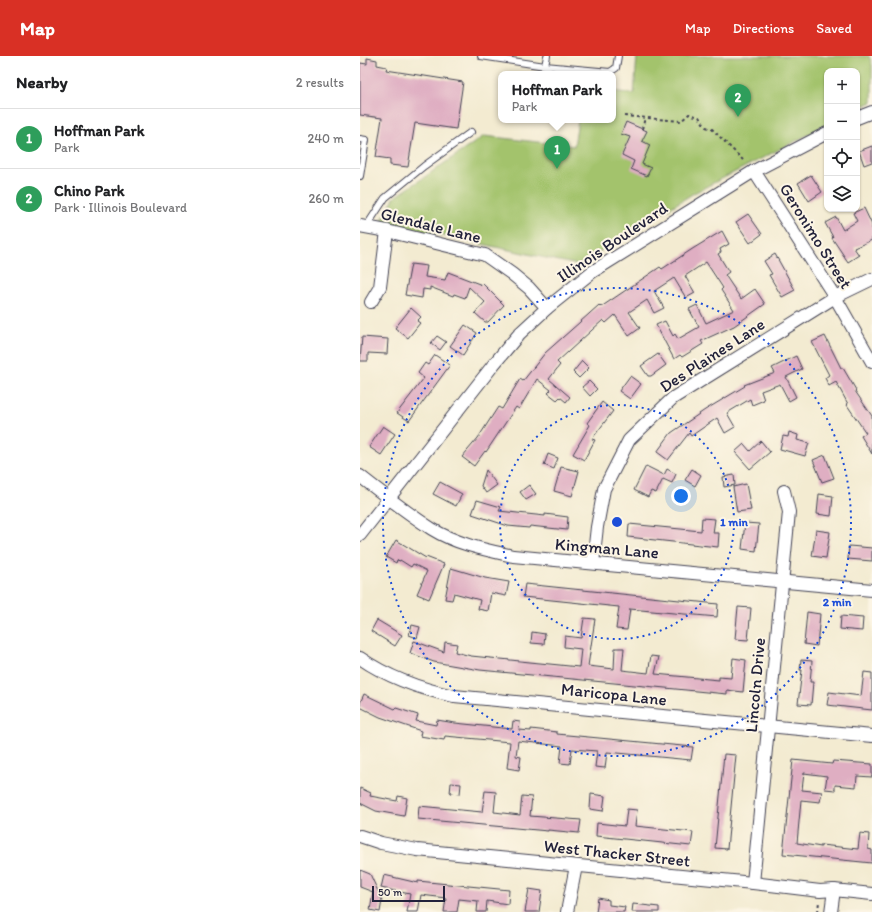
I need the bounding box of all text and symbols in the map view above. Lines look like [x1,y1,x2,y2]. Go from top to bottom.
text: Map [20,17,55,40]
text: Map [685,20,711,37]
text: Directions [733,20,794,37]
text: Saved [816,20,852,37]
map controls [824,68,860,212]
button: + [824,68,860,104]
popup [498,71,616,123]
text: Nearby [16,72,68,92]
text: 2 results [296,75,344,90]
text: Hoffman Park [512,81,602,99]
pin: 2 [725,84,751,117]
text: Park [512,99,537,114]
button: − [824,104,860,140]
text: Hoffman Park [54,122,144,140]
text: 1 [26,131,32,146]
text: 240 m [307,131,344,146]
pin: 1 [544,136,570,169]
text: Park [54,140,80,155]
button: locate [824,140,860,176]
button: layers [824,176,860,212]
street label: Geronimo Street [776,180,856,292]
text: Chino Park [54,182,125,200]
text: 2 [26,191,32,206]
text: 260 m [308,191,344,206]
street label: Illinois Boulevard [553,198,671,286]
text: Park · Illinois Boulevard [54,200,187,215]
street label: Glendale Lane [379,203,483,247]
street label: Des Plaines Lane [656,314,768,396]
your location [671,486,691,506]
centre of rings [610,515,624,529]
text: 1 min [720,515,749,529]
street label: Kingman Lane [554,533,660,563]
text: 2 min [823,595,852,609]
street label: Lincoln Drive [741,637,769,733]
street label: Maricopa Lane [560,679,668,709]
street label: West Thacker Street [543,835,691,871]
scale bar [372,884,445,903]
text: 50 m [378,886,402,899]

